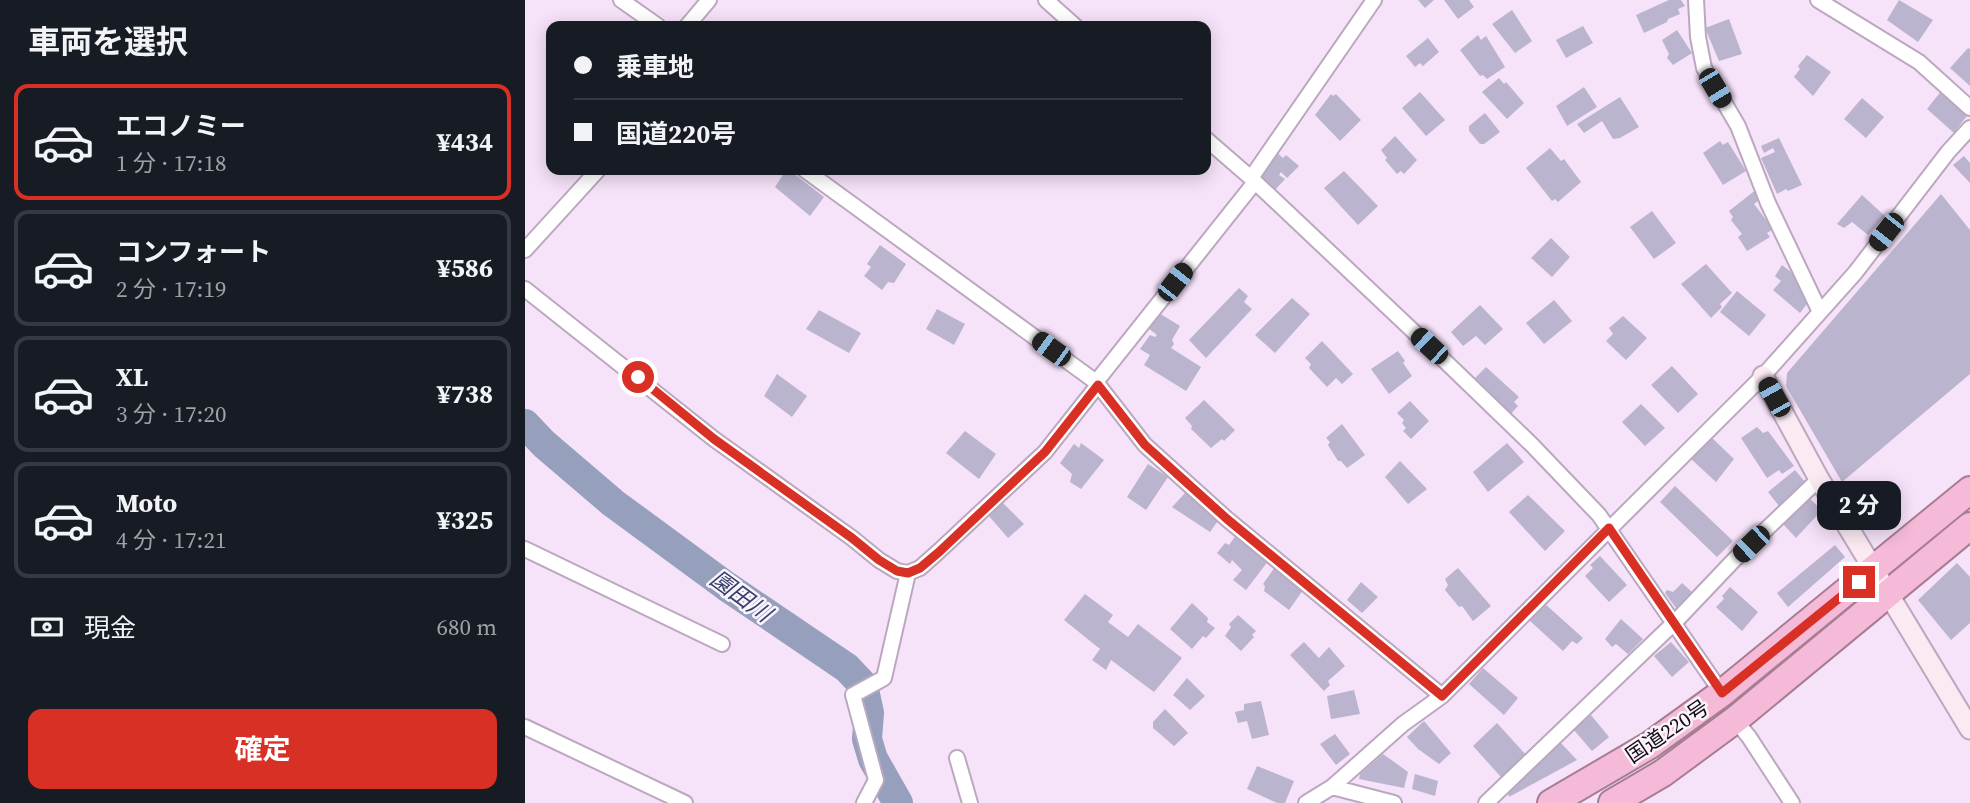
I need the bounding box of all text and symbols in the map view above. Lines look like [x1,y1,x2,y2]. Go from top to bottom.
text: 車両を選択 [28,20,188,64]
text: 乗車地 [616,49,694,85]
car [1696,65,1735,111]
text: エコノミー [116,108,246,144]
icon: car [32,111,95,174]
text: 国道220号 [616,116,736,152]
text: ¥434 [437,124,493,160]
text: 1 分 · 17:18 [116,147,226,179]
car [1865,209,1908,255]
text: コンフォート [116,234,271,270]
icon: car [32,237,95,300]
text: ¥586 [437,250,493,286]
car [1154,259,1197,305]
text: 2 分 · 17:19 [116,273,226,305]
car [1407,324,1452,368]
car [1028,328,1075,370]
text: XL [116,359,148,395]
route start [622,361,654,393]
icon: car [32,363,95,426]
car [1755,374,1794,420]
text: ¥738 [437,376,493,412]
text: 3 分 · 17:20 [116,398,226,430]
callout: 2 分 [1817,480,1901,530]
text: Moto [116,485,177,521]
icon: car [32,489,95,552]
text: 2 分 [1839,489,1879,521]
text: ¥325 [437,502,493,538]
car [1729,522,1774,566]
text: 4 分 · 17:21 [116,524,226,556]
water label: 園田川 [704,563,781,631]
route end [1843,566,1875,598]
icon: cash [28,608,66,646]
text: 現金 [84,610,136,646]
text: 680 m [436,611,497,643]
street label: 国道220号 [1620,693,1714,769]
button: 確定 [28,709,497,789]

